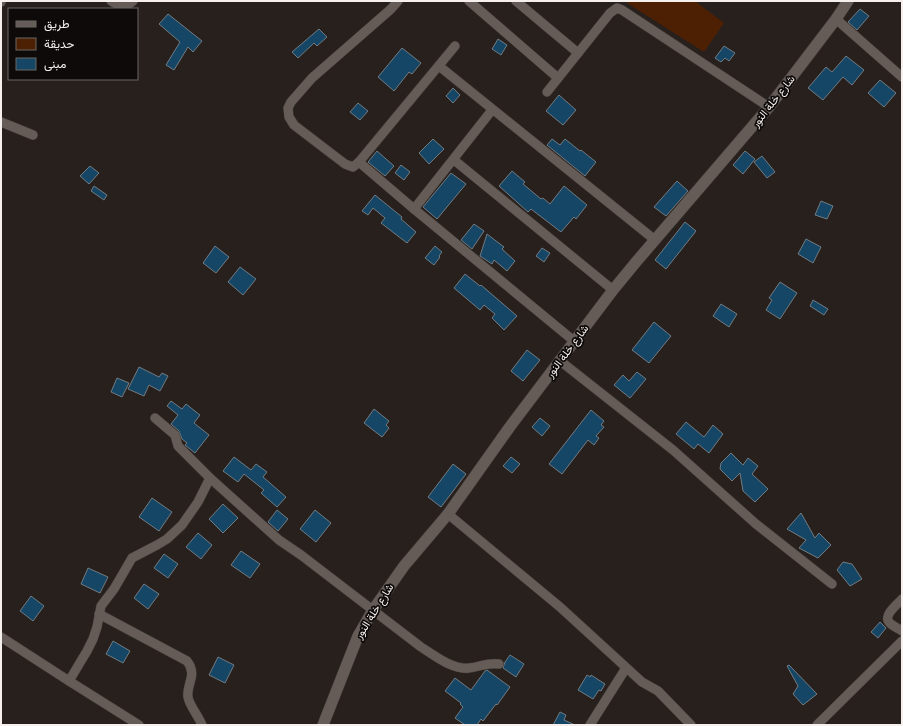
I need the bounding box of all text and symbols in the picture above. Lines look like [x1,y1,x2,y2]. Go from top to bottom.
legend [8,8,138,80]
text: طريق [44,16,70,32]
text: حديقة [44,36,74,51]
text: مبنى [44,56,66,72]
street label: شارع خلة النور [748,72,799,131]
street label: شارع خلة النور [542,322,592,382]
street label: شارع خلة النور [351,581,398,643]

